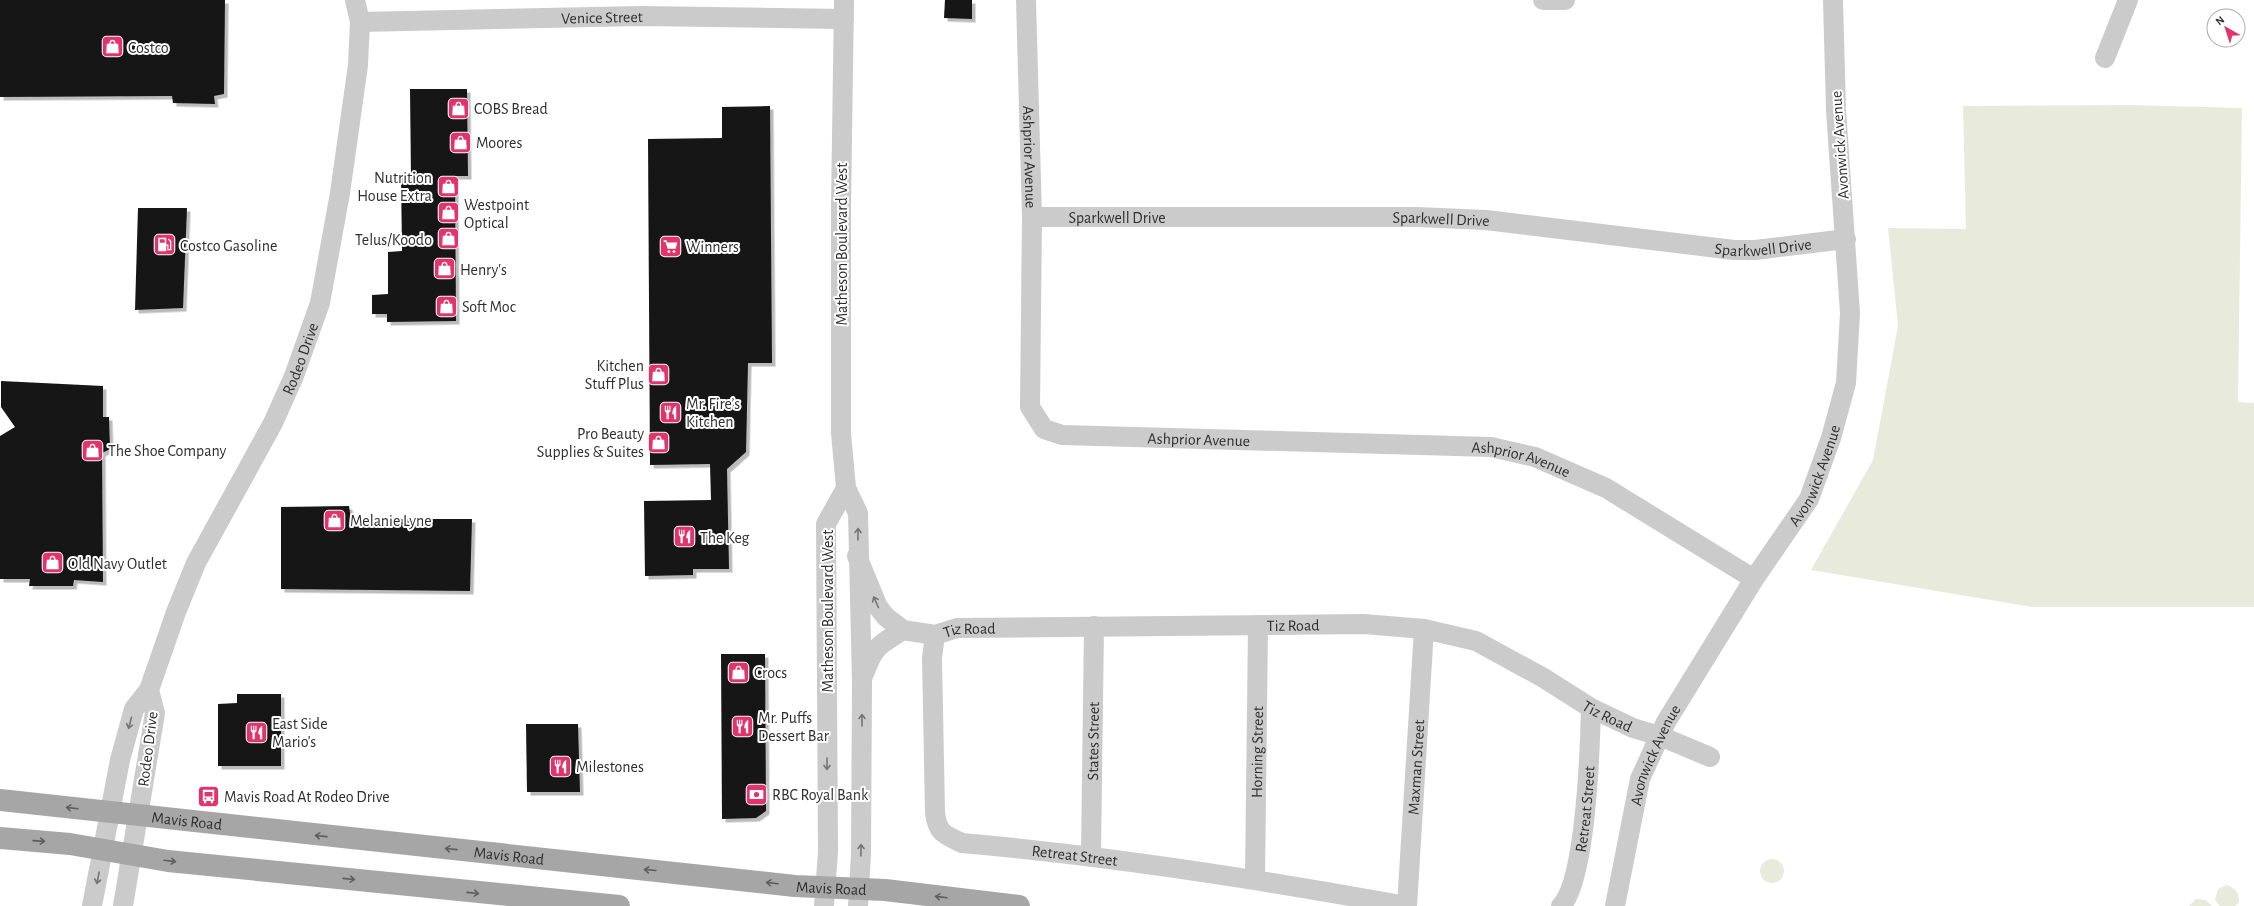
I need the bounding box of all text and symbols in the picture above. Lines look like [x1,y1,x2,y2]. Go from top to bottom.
north arrow [2206,8,2246,48]
street label: Venice Street [561,9,643,27]
text: N [2214,14,2226,27]
shop icon: Costco [99,34,125,60]
place label: Costco [128,40,169,56]
street label: Avonwick Avenue [1828,90,1852,200]
shop icon: COBS Bread [446,95,472,121]
place label: COBS Bread [474,101,548,117]
street label: Ashprior Avenue [1020,105,1039,209]
shop icon: Moores [447,129,473,155]
place label: Moores [476,135,522,151]
street label: Matheson Boulevard West [834,163,850,325]
place label: Nutrition House Extra [357,170,432,204]
shop icon: Nutrition House Extra [435,173,461,199]
place label: Westpoint Optical [464,197,529,231]
shop icon: Westpoint Optical [435,200,461,226]
street label: Sparkwell Drive [1068,210,1166,226]
street label: Sparkwell Drive [1392,210,1490,229]
shop icon: Telus/Koodo [435,226,461,252]
fuel station icon: Costco Gasoline [151,232,177,258]
place label: Telus/Koodo [355,232,432,248]
supermarket icon: Winners [657,233,683,259]
street label: Sparkwell Drive [1714,236,1812,260]
place label: Costco Gasoline [180,238,277,254]
place label: Winners [686,239,739,255]
shop icon: Henry's [431,256,457,282]
place label: Henry's [460,262,507,279]
shop icon: Soft Moc [434,293,460,319]
place label: Soft Moc [462,299,516,315]
street label: Rodeo Drive [280,321,321,397]
place label: Kitchen Stuff Plus [585,358,644,392]
shop icon: Kitchen Stuff Plus [646,361,672,387]
place label: Mr. Fire’s Kitchen [686,396,740,430]
restaurant icon: Mr. Fire’s Kitchen [657,399,683,425]
street label: Avonwick Avenue [1786,423,1843,529]
place label: Pro Beauty Supplies & Suites [537,426,644,460]
shop icon: Pro Beauty Supplies & Suites [646,429,672,455]
street label: Ashprior Avenue [1147,430,1250,449]
shop icon: The Shoe Company [80,437,106,463]
street label: Ashprior Avenue [1471,439,1573,480]
place label: The Shoe Company [108,443,226,460]
shop icon: Melanie Lyne [322,507,348,533]
place label: Melanie Lyne [350,513,432,530]
restaurant icon: The Keg [672,524,698,550]
one-way arrow [854,528,862,541]
place label: The Keg [700,530,750,546]
street label: Matheson Boulevard West [820,530,836,692]
shop icon: Old Navy Outlet [39,550,65,576]
place label: Old Navy Outlet [68,556,167,573]
one-way arrow [872,597,880,609]
street label: Tiz Road [1267,617,1320,634]
street label: Tiz Road [941,621,996,641]
shop icon: Crocs [726,659,752,685]
place label: Crocs [754,665,787,681]
street label: Tiz Road [1579,698,1634,735]
street label: States Street [1085,702,1102,780]
street label: Avonwick Avenue [1628,702,1684,807]
street label: Horning Street [1249,706,1266,798]
place label: Mr. Puffs Dessert Bar [758,710,830,744]
street label: Rodeo Drive [135,711,161,788]
restaurant icon: Mr. Puffs Dessert Bar [730,713,756,739]
one-way arrow [858,714,865,727]
one-way arrow [126,716,133,729]
place label: East Side Mario's [272,716,328,750]
restaurant icon: East Side Mario's [244,719,270,745]
street label: Maxman Street [1406,719,1427,815]
restaurant icon: Milestones [548,753,574,779]
one-way arrow [823,757,831,770]
place label: Milestones [576,759,644,775]
street label: Retreat Street [1573,766,1598,853]
bank icon: RBC Royal Bank [744,781,770,807]
bus stop icon: Mavis Road At Rodeo Drive [196,783,222,809]
place label: RBC Royal Bank [772,787,869,804]
place label: Mavis Road At Rodeo Drive [224,789,390,805]
one-way arrow [66,804,79,812]
street label: Mavis Road [151,809,223,833]
one-way arrow [314,832,327,839]
one-way arrow [32,838,45,845]
street label: Retreat Street [1031,843,1119,869]
street label: Mavis Road [473,844,545,868]
one-way arrow [857,844,865,857]
one-way arrow [445,845,458,853]
one-way arrow [163,857,176,865]
one-way arrow [644,866,657,874]
one-way arrow [94,871,102,884]
one-way arrow [342,876,355,883]
street label: Mavis Road [796,879,867,898]
one-way arrow [766,880,779,887]
one-way arrow [466,889,479,896]
one-way arrow [935,893,948,900]

